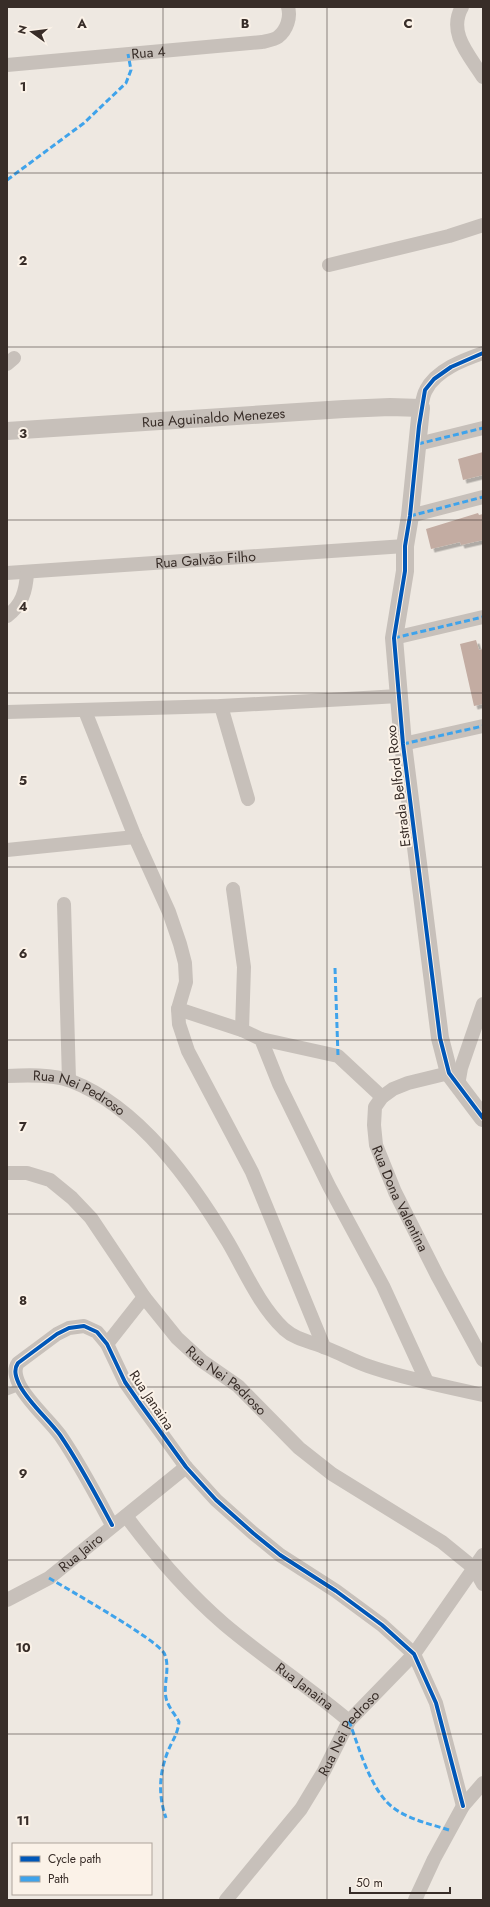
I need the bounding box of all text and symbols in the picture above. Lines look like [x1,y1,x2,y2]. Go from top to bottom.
north arrow [12,12,52,52]
text: A [76,14,87,33]
text: B [241,14,250,33]
text: C [403,14,413,33]
text: N [13,23,31,36]
street label: Rua 4 [130,41,166,64]
text: 1 [20,77,26,96]
text: 2 [19,251,27,270]
street label: Rua Aguinaldo Menezes [141,403,286,432]
text: 3 [19,424,27,443]
street label: Rua Galvão Filho [155,546,257,573]
text: 4 [18,597,28,616]
street label: Estrada Belford Roxo [381,724,415,848]
text: 5 [19,771,27,790]
text: 6 [19,944,28,963]
street label: Rua Nei Pedroso [33,1065,130,1120]
text: 7 [19,1117,27,1136]
street label: Rua Dona Valentina [367,1142,434,1255]
text: 8 [19,1291,27,1310]
street label: Rua Nei Pedroso [181,1341,272,1420]
street label: Rua Janaina [125,1366,179,1434]
text: 9 [19,1464,28,1483]
street label: Rua Jairo [54,1528,107,1577]
text: 10 [15,1638,31,1657]
street label: Rua Janaina [271,1658,338,1715]
street label: Rua Nei Pedroso [313,1685,384,1780]
text: 11 [16,1811,30,1830]
legend [12,1843,152,1895]
text: Cycle path [48,1850,101,1868]
scale bar [350,1869,450,1895]
text: Path [48,1870,69,1888]
text: 50 m [356,1874,383,1892]

